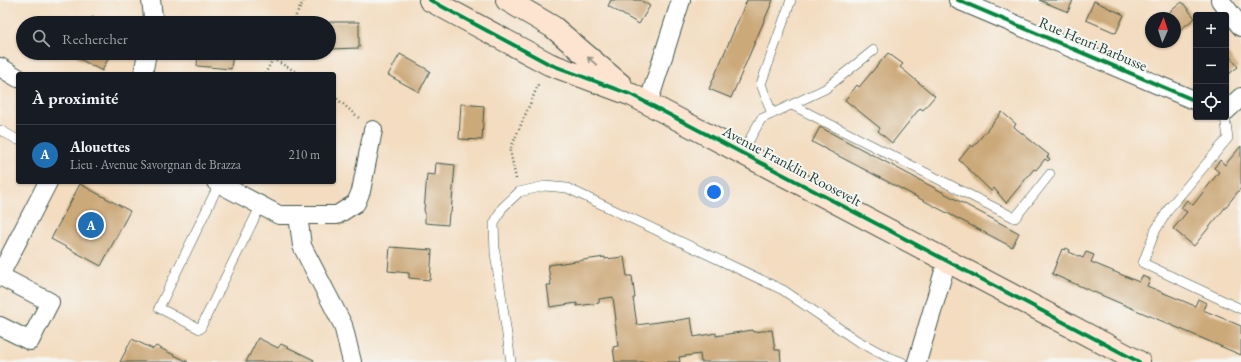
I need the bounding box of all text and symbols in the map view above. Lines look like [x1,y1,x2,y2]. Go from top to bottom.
street label: Rue Henri Barbusse [1036,12,1150,75]
north arrow [1145,12,1181,48]
map controls [1193,12,1229,120]
button: + [1193,12,1229,48]
search box [16,16,336,60]
icon: search [30,27,52,49]
text: Rechercher [62,29,128,48]
button: − [1193,48,1229,84]
one-way arrow [587,56,597,65]
button: locate [1193,84,1229,120]
text: À proximité [32,87,118,109]
street label: Avenue Franklin Roosevelt [719,120,865,210]
text: Alouettes [70,137,130,156]
text: A [40,146,50,163]
text: 210 m [289,146,320,163]
text: Lieu · Avenue Savorgnan de Brazza [70,156,241,173]
your location [704,182,724,202]
pin: A [78,210,104,240]

